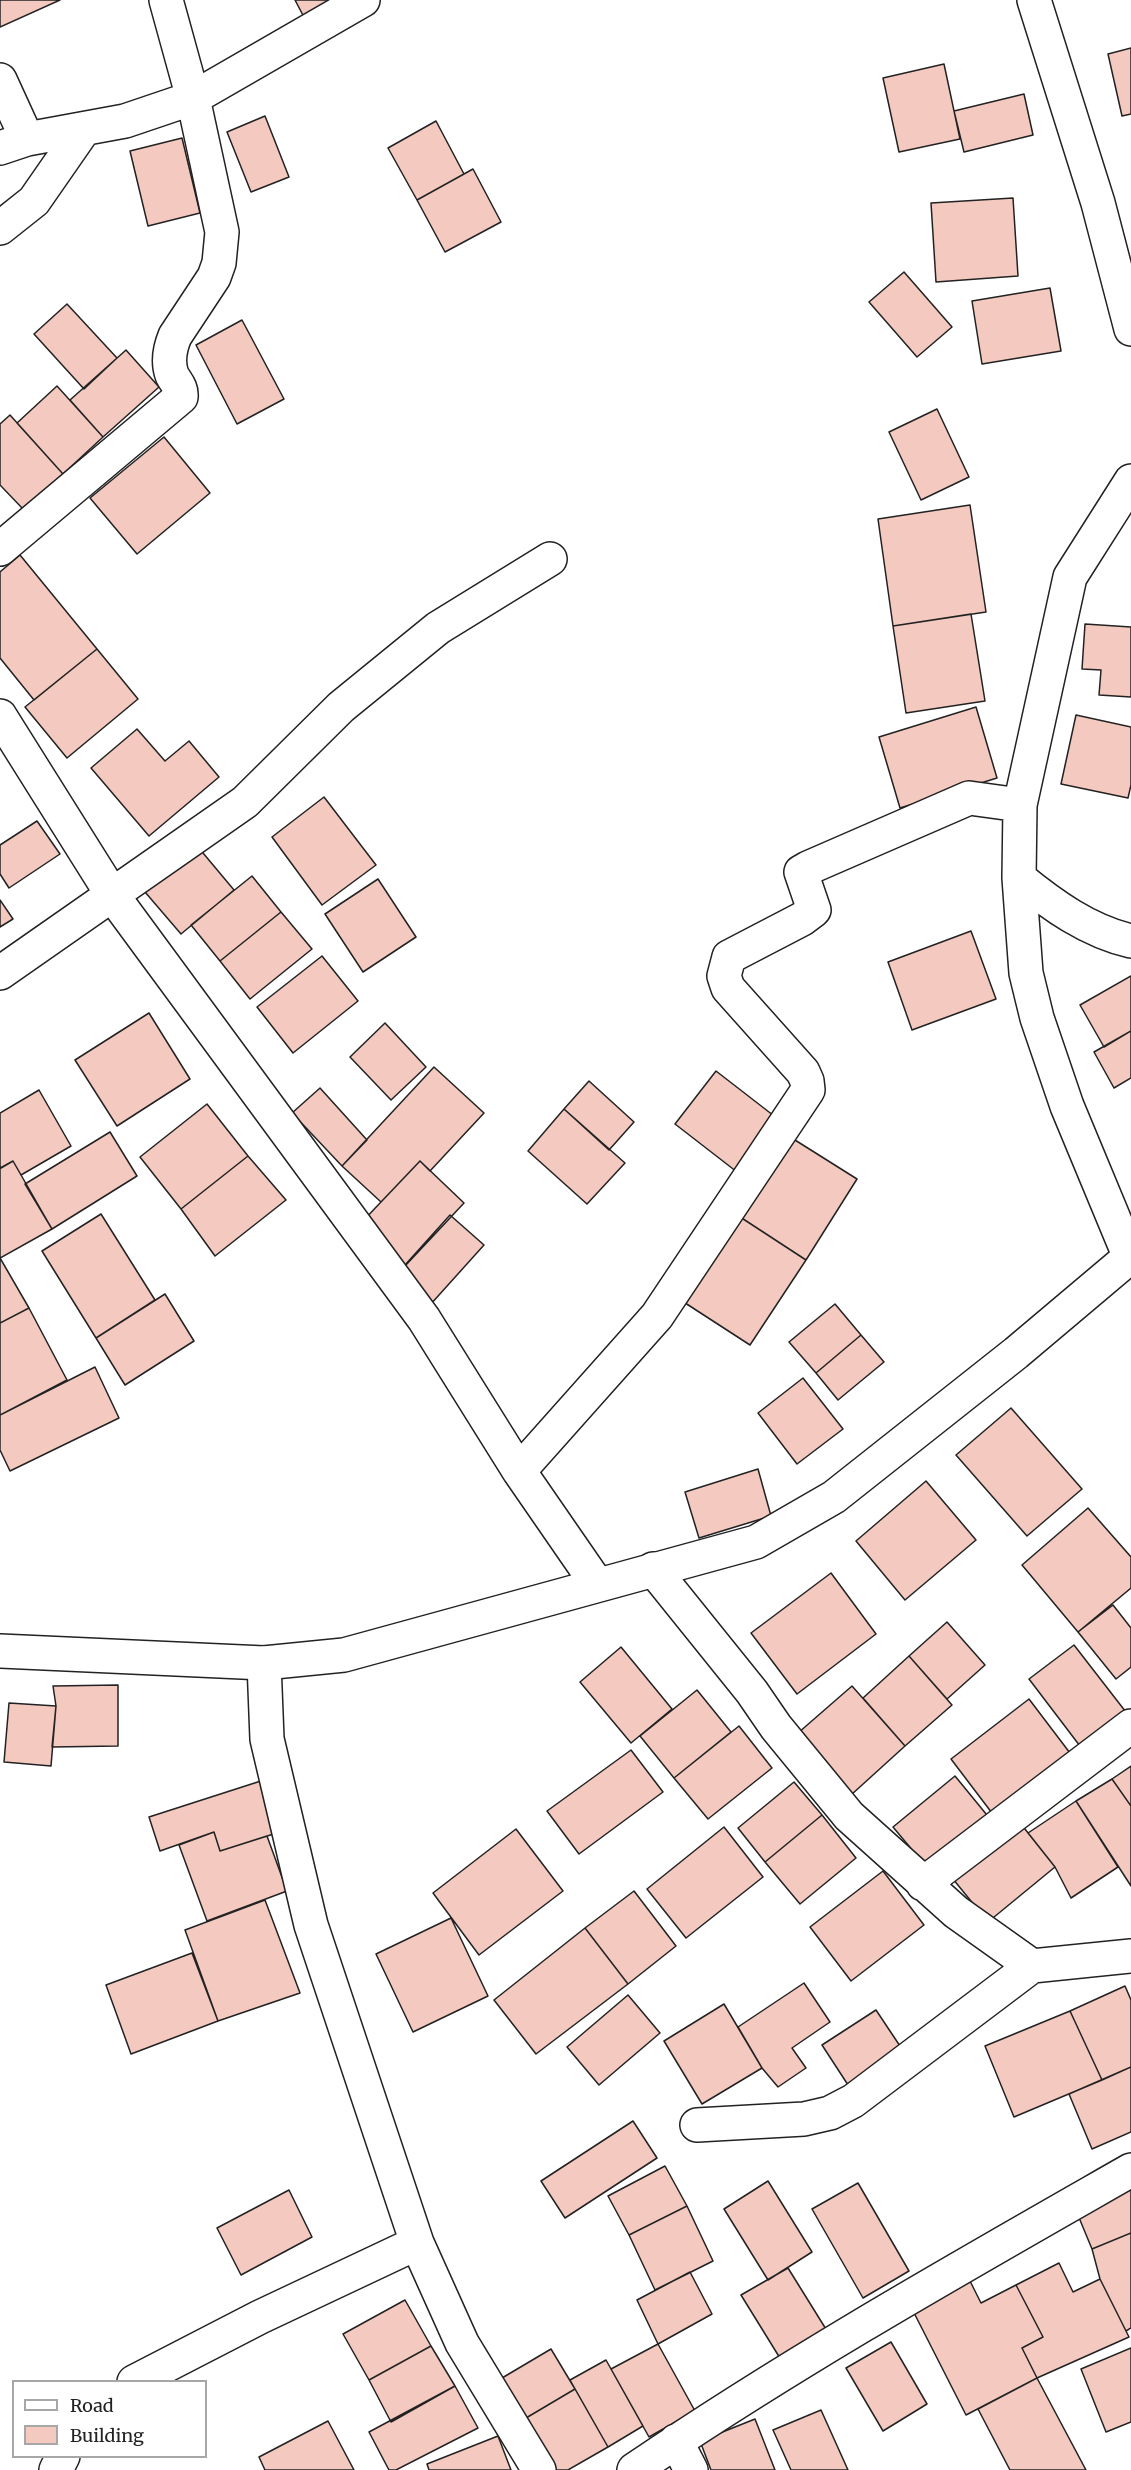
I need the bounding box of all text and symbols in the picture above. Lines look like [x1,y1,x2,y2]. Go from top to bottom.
legend [12,2380,207,2458]
text: Road [70,2394,114,2417]
text: Building [70,2424,144,2447]

